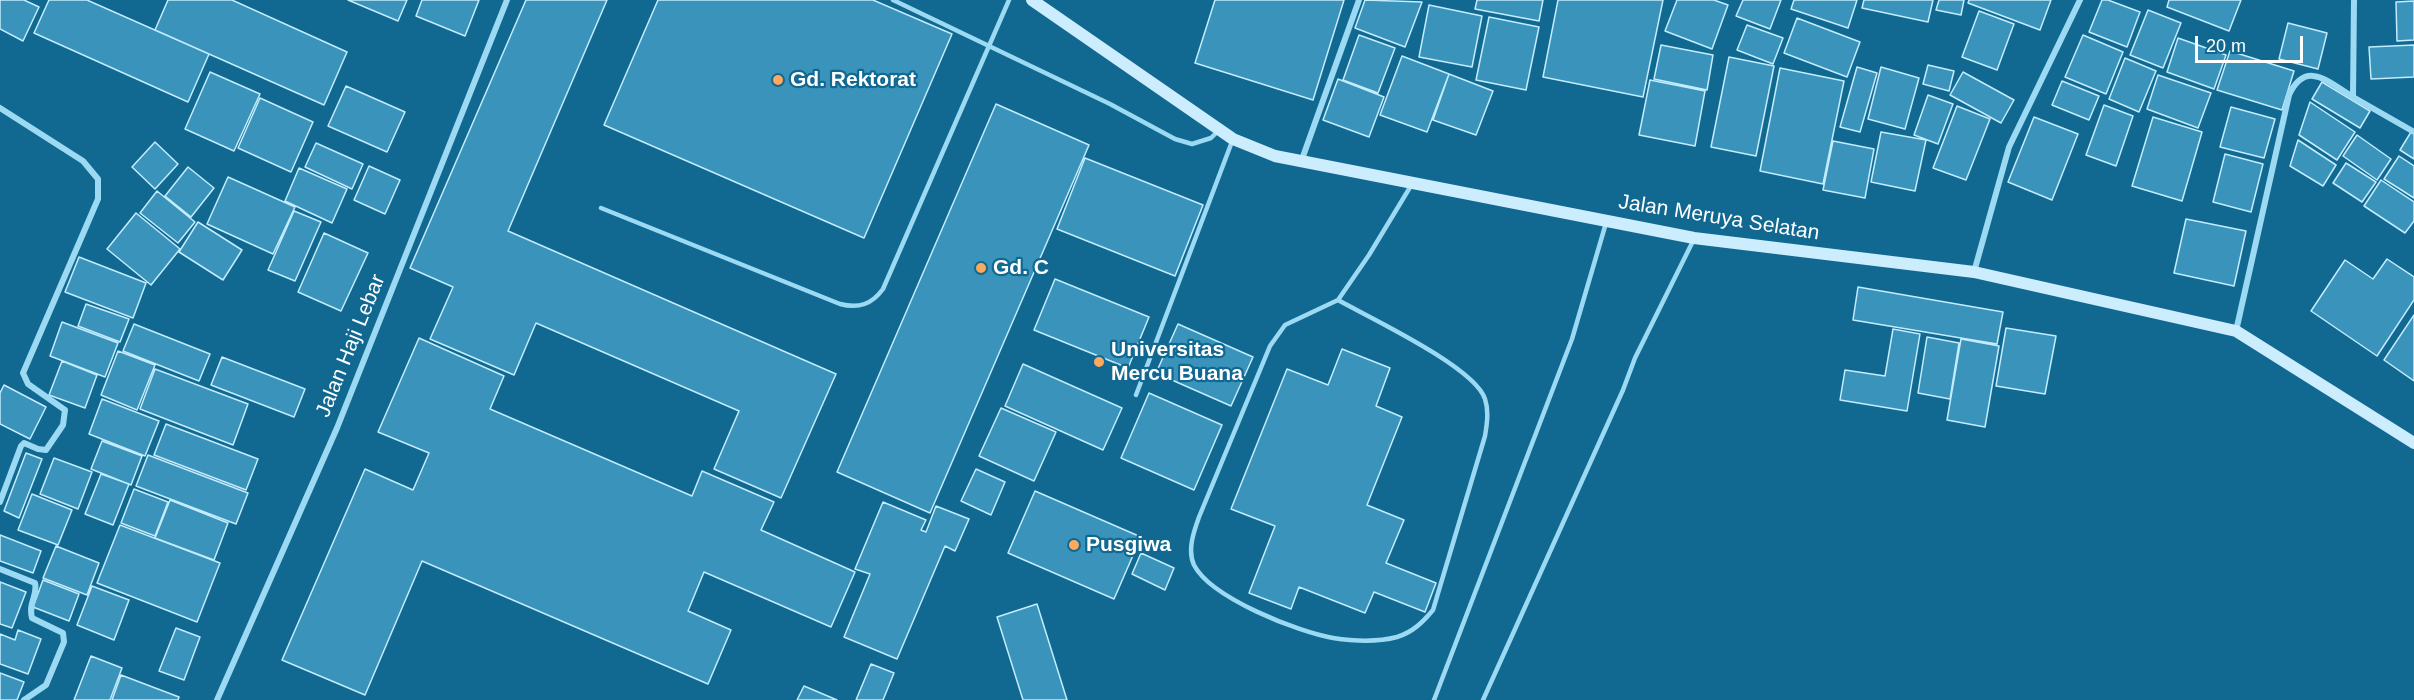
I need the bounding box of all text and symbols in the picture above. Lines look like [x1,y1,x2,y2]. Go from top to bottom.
scale bar [2198,24,2306,62]
text: 20 m [2206,36,2246,56]
place label: Gd. Rektorat [790,67,916,93]
marker: Gd. Rektorat [771,73,785,87]
street label: Jalan Meruya Selatan [1617,190,1821,246]
place label: Gd. C [993,255,1049,281]
marker: Gd. C [974,261,988,275]
street label: Jalan Haji Lebar [311,271,391,421]
place label: Universitas Mercu Buana [1111,337,1243,387]
marker: Universitas Mercu Buana [1092,355,1106,369]
place label: Pusgiwa [1086,532,1171,558]
marker: Pusgiwa [1067,538,1081,552]

